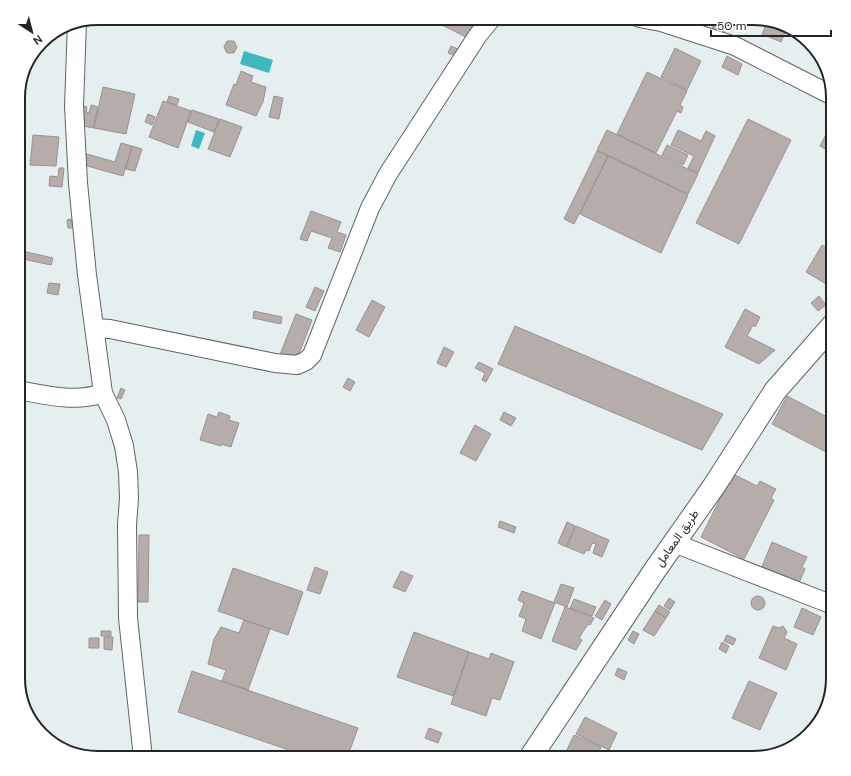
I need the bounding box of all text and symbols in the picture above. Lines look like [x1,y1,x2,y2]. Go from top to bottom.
north arrow [12,12,52,52]
scale bar [711,12,831,38]
text: 50 m [717,18,746,34]
text: N [31,32,45,48]
street label: طريق المعامل [651,506,703,570]

